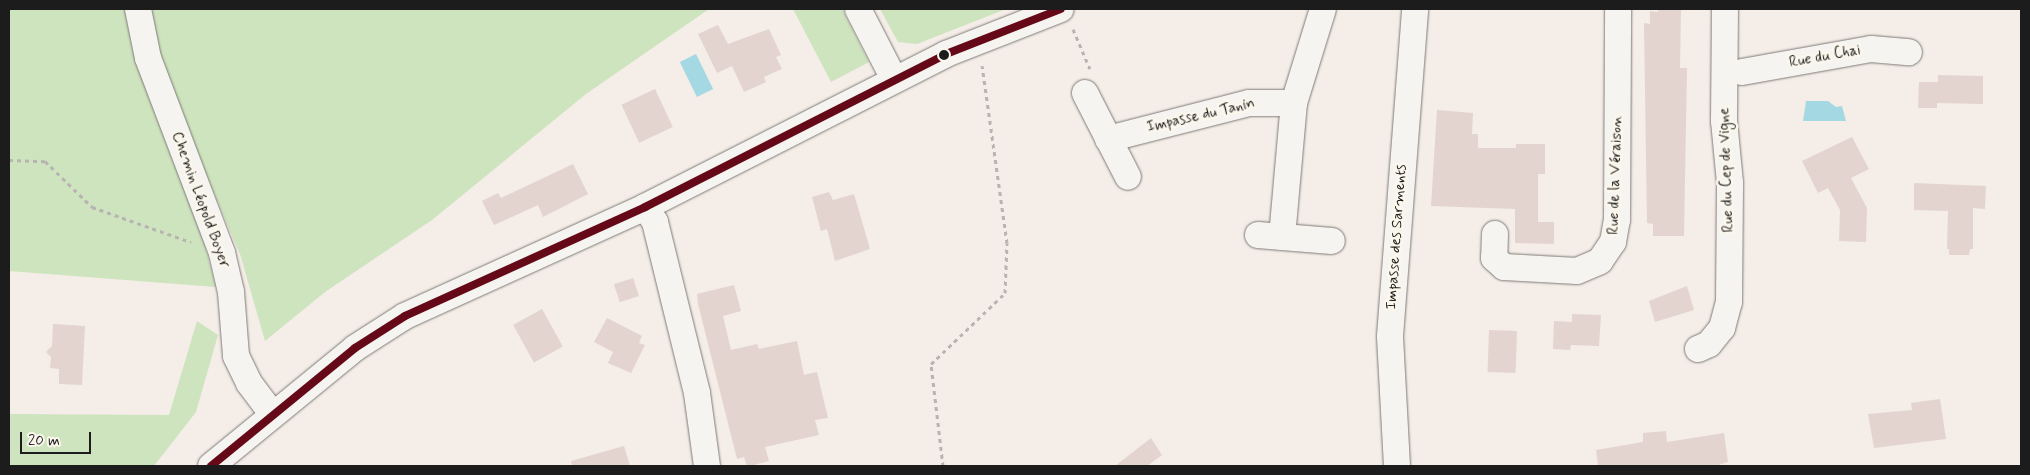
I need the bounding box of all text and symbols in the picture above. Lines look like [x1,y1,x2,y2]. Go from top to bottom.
street label: Rue du Chai [1787,42,1863,72]
unlabelled marker [939,50,949,60]
street label: Impasse du Tanin [1144,95,1258,137]
street label: Rue du Cep de Vigne [1716,105,1738,235]
street label: Rue de la Véraison [1605,116,1627,234]
street label: Chemin Léopold Boyer [167,129,233,271]
street label: Impasse des Sarments [1383,164,1411,310]
scale bar [22,422,94,454]
text: 20 m [28,431,60,451]

